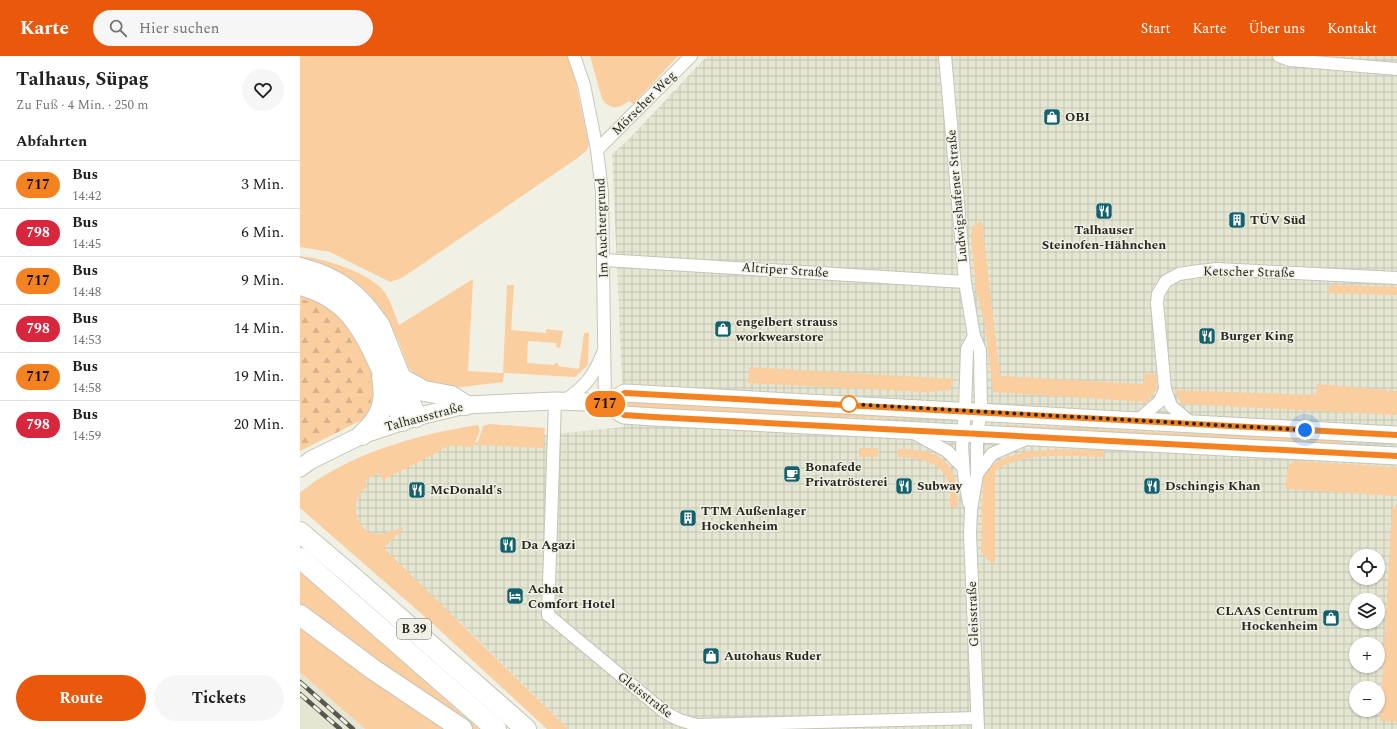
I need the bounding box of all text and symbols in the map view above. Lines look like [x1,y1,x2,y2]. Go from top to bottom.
search box [93,10,373,46]
text: Karte [20,14,69,43]
icon: search [107,17,129,39]
text: Hier suchen [139,17,220,40]
text: Start [1141,18,1171,39]
text: Karte [1193,18,1226,39]
text: Über uns [1248,18,1305,39]
text: Kontakt [1327,18,1377,39]
text: Talhaus, Süpag [16,65,149,94]
street label: Mörscher Weg [607,66,681,140]
button: heart [242,69,284,111]
text: Zu Fuß · 4 Min. · 250 m [16,95,148,115]
shop icon: OBI [1042,107,1062,127]
place label: OBI [1065,107,1090,127]
street label: Ludwigshafener Straße [941,129,973,263]
text: Abfahrten [16,130,87,153]
text: Bus [72,163,98,186]
text: 3 Min. [241,173,284,196]
text: 717 [26,174,50,195]
street label: Im Auchtergrund [590,177,614,279]
text: 14:42 [72,186,101,206]
restaurant icon: Talhauser Steinofen-Hähnchen [1094,201,1114,221]
building icon: TÜV Süd [1227,210,1247,230]
place label: TÜV Süd [1250,210,1306,230]
text: Bus [72,211,98,234]
place label: Talhauser Steinofen-Hähnchen [1042,220,1166,255]
text: 6 Min. [241,221,284,244]
text: 798 [26,222,50,243]
text: 14:45 [72,234,101,254]
street label: Altriper Straße [741,257,829,283]
text: Bus [72,259,98,282]
street label: Ketscher Straße [1203,261,1295,283]
text: 9 Min. [241,269,284,292]
text: 717 [26,270,50,291]
text: 14:48 [72,282,101,302]
text: Bus [72,307,98,330]
place label: engelbert strauss workwearstore [735,312,838,347]
text: 14 Min. [234,317,284,340]
text: 798 [26,318,50,339]
shop icon: engelbert strauss workwearstore [713,319,733,339]
restaurant icon: Burger King [1197,326,1217,346]
place label: Burger King [1220,326,1294,346]
text: 14:53 [72,330,101,350]
text: Bus [72,355,98,378]
text: 19 Min. [234,365,284,388]
text: 717 [26,366,50,387]
text: 14:58 [72,378,101,398]
line badge: 717 [582,391,628,417]
text: 717 [593,393,617,414]
unlabelled marker [840,395,858,413]
street label: Talhausstraße [382,397,466,437]
text: Bus [72,403,98,426]
text: 20 Min. [234,413,284,436]
text: 798 [26,414,50,435]
your location [1295,420,1315,440]
text: 14:59 [72,426,101,446]
place label: Bonafede Privatrösterei [805,457,888,492]
cafe icon: Bonafede Privatrösterei [782,464,802,484]
restaurant icon: Subway [894,476,914,496]
place label: Subway [917,476,963,496]
restaurant icon: Dschingis Khan [1142,476,1162,496]
place label: Dschingis Khan [1165,476,1261,496]
restaurant icon: McDonald's [407,480,427,500]
place label: McDonald's [430,480,502,500]
place label: TTM Außenlager Hockenheim [701,501,806,536]
building icon: TTM Außenlager Hockenheim [678,508,698,528]
restaurant icon: Da Agazi [498,535,518,555]
place label: Da Agazi [521,535,576,555]
map controls [1349,549,1385,717]
button: locate [1349,549,1385,585]
place label: Achat Comfort Hotel [528,579,615,614]
street label: Gleisstraße [962,581,984,647]
hotel icon: Achat Comfort Hotel [505,586,525,606]
button: layers [1349,593,1385,629]
place label: CLAAS Centrum Hockenheim [1216,601,1318,636]
shop icon: CLAAS Centrum Hockenheim [1321,608,1341,628]
road number: B 39 [397,619,431,639]
button: + [1349,637,1385,673]
shop icon: Autohaus Ruder [701,646,721,666]
place label: Autohaus Ruder [724,646,822,666]
street label: Gleisstraße [613,667,677,723]
button: Route [16,675,146,721]
button: Tickets [154,675,284,721]
button: − [1349,681,1385,717]

